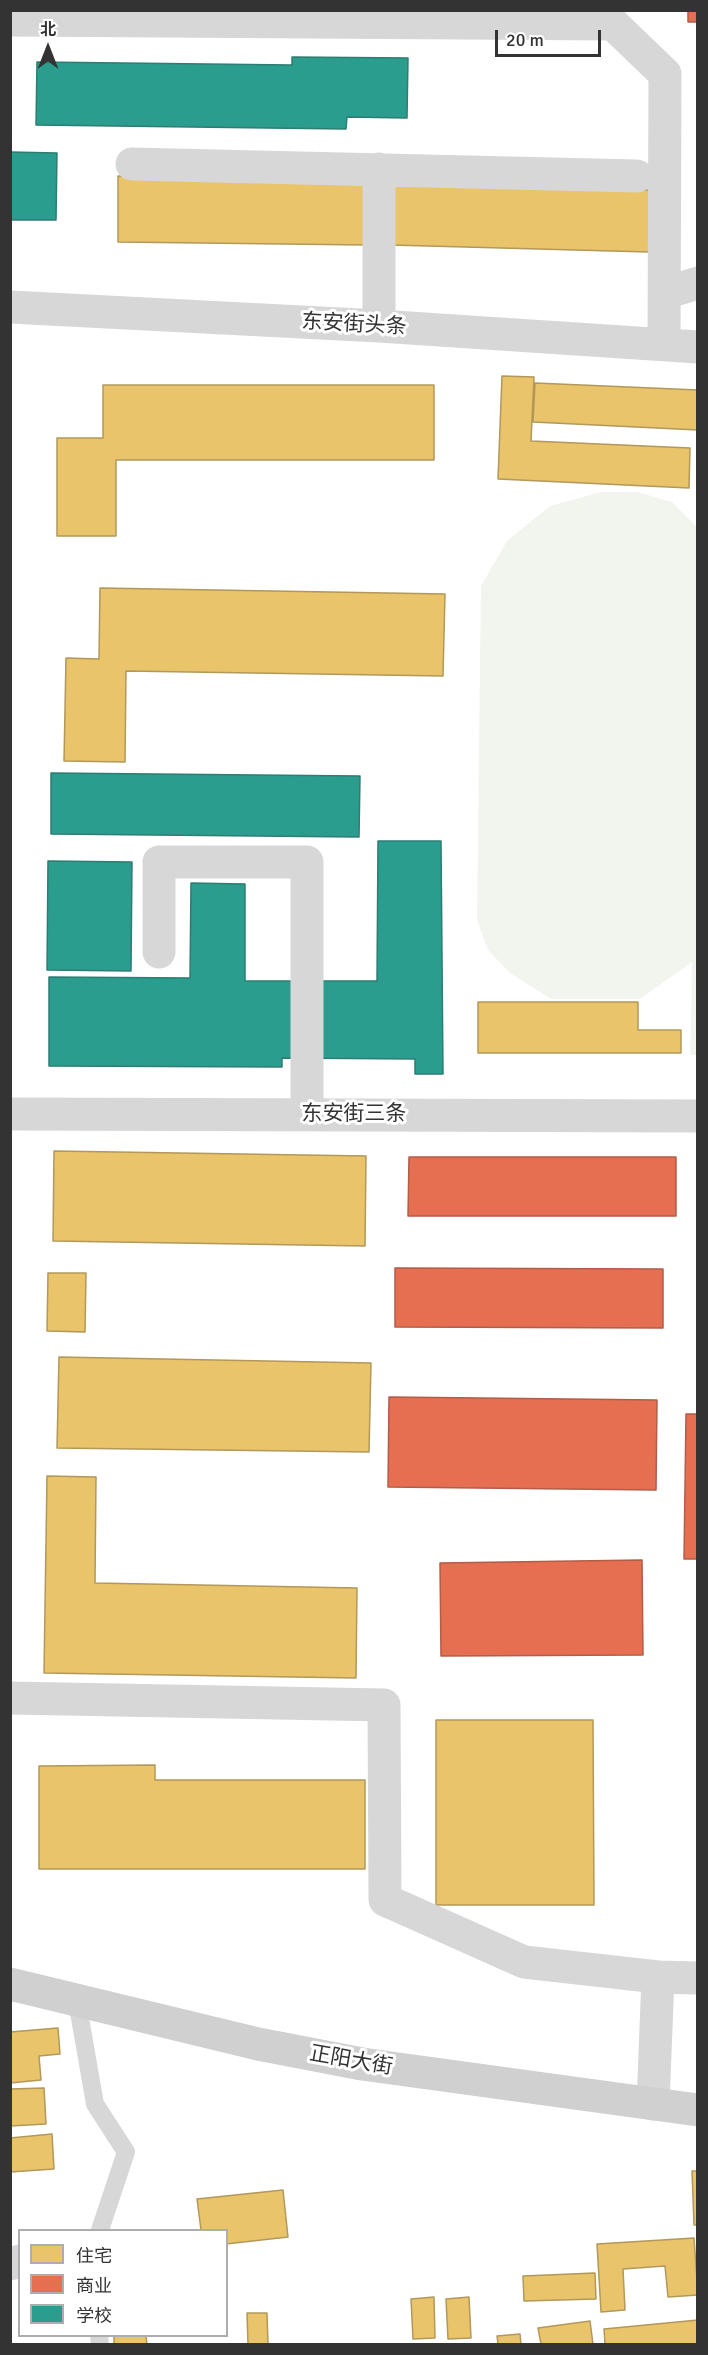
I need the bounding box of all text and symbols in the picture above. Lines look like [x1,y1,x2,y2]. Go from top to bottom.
north arrow [18,18,78,78]
scale bar [498,18,604,56]
text: 北 [40,20,56,40]
text: 20 m [506,29,544,51]
street label: 东安街头条 [301,310,407,340]
street label: 东安街三条 [302,1101,406,1127]
street label: 正阳大街 [307,2041,395,2081]
legend [18,2229,228,2337]
text: 住宅 [76,2245,112,2267]
text: 商业 [76,2275,112,2297]
text: 学校 [76,2305,112,2327]

